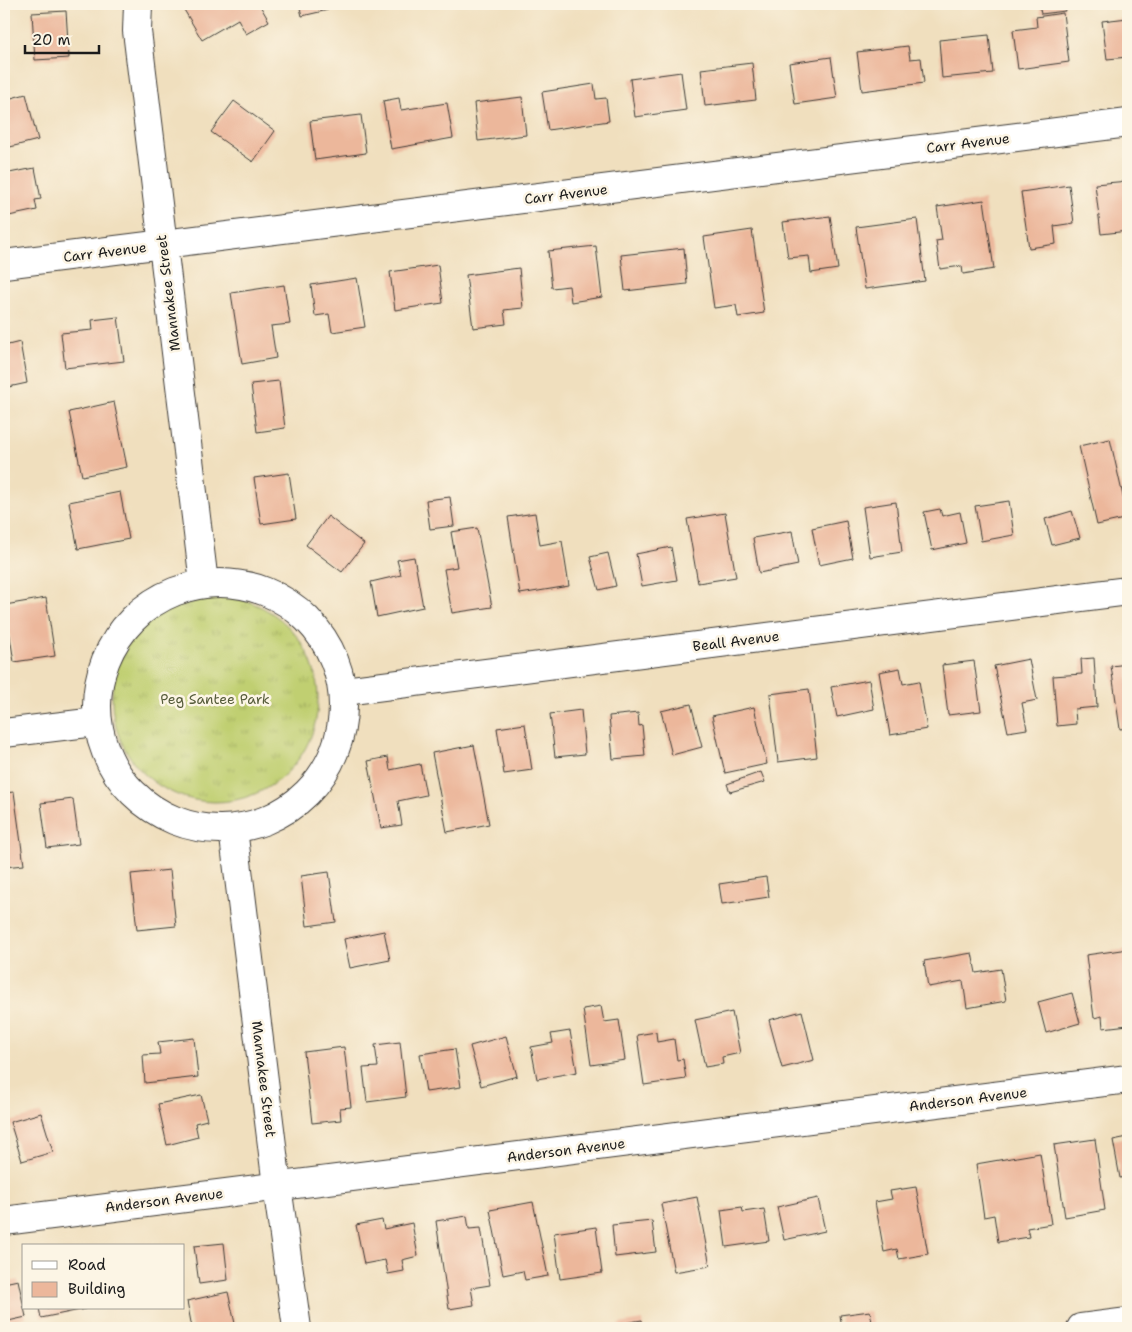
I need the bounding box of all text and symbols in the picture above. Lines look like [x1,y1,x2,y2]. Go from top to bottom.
scale bar [25,22,99,54]
text: 20 m [32,30,71,50]
street label: Carr Avenue [925,129,1011,157]
street label: Carr Avenue [523,180,609,208]
street label: Mannakee Street [152,234,184,352]
street label: Carr Avenue [62,238,148,266]
street label: Beall Avenue [692,627,780,655]
park label: Peg Santee Park [160,690,270,708]
street label: Mannakee Street [248,1020,280,1138]
street label: Anderson Avenue [908,1083,1028,1115]
street label: Anderson Avenue [506,1134,626,1166]
street label: Anderson Avenue [104,1184,224,1216]
legend [22,1244,185,1310]
text: Road [68,1255,106,1275]
text: Building [68,1279,125,1299]

